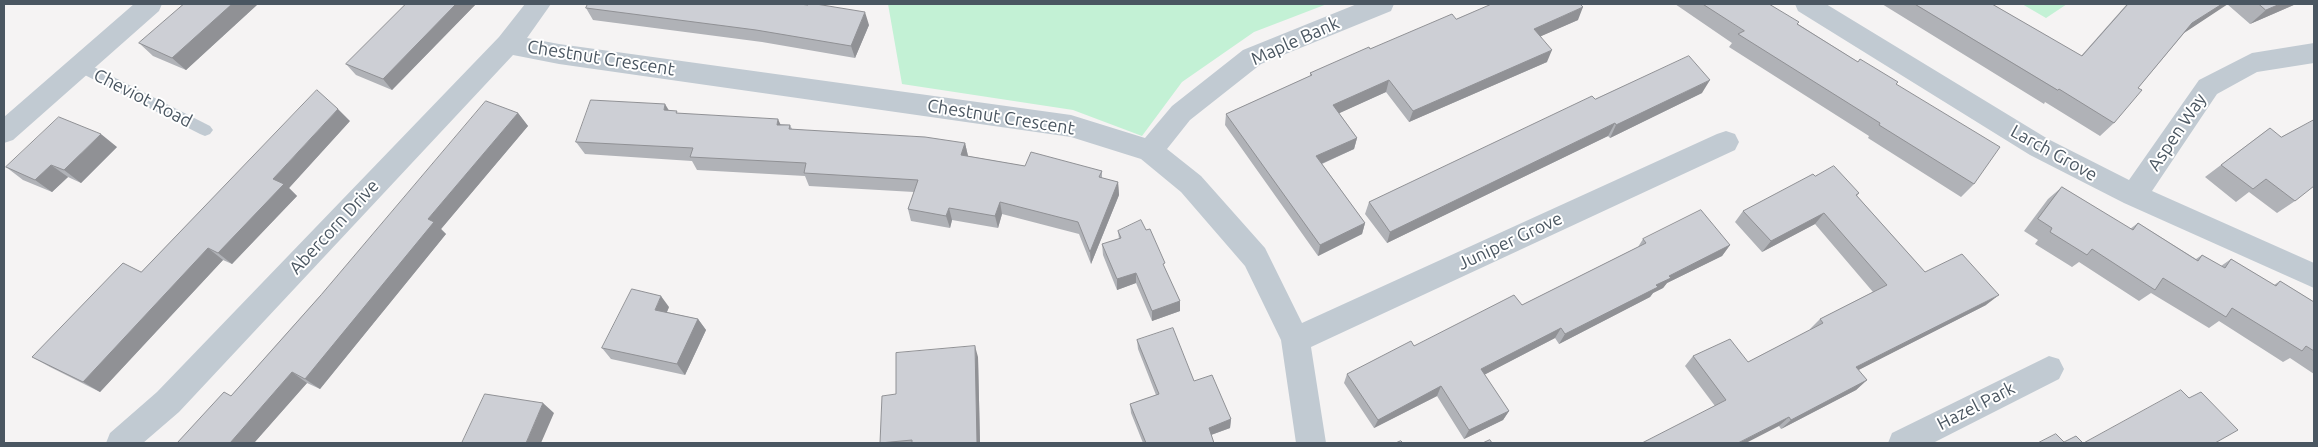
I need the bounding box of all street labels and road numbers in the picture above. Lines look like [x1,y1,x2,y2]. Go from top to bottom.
street label: Maple Bank [1248,12,1342,70]
street label: Chestnut Crescent [526,36,676,80]
street label: Cheviot Road [90,64,196,132]
street label: Aspen Way [2143,89,2211,175]
street label: Chestnut Crescent [926,95,1076,139]
street label: Larch Grove [2007,120,2101,186]
street label: Abercorn Drive [285,175,383,279]
street label: Juniper Grove [1454,207,1566,275]
street label: Hazel Park [1933,377,2019,435]

